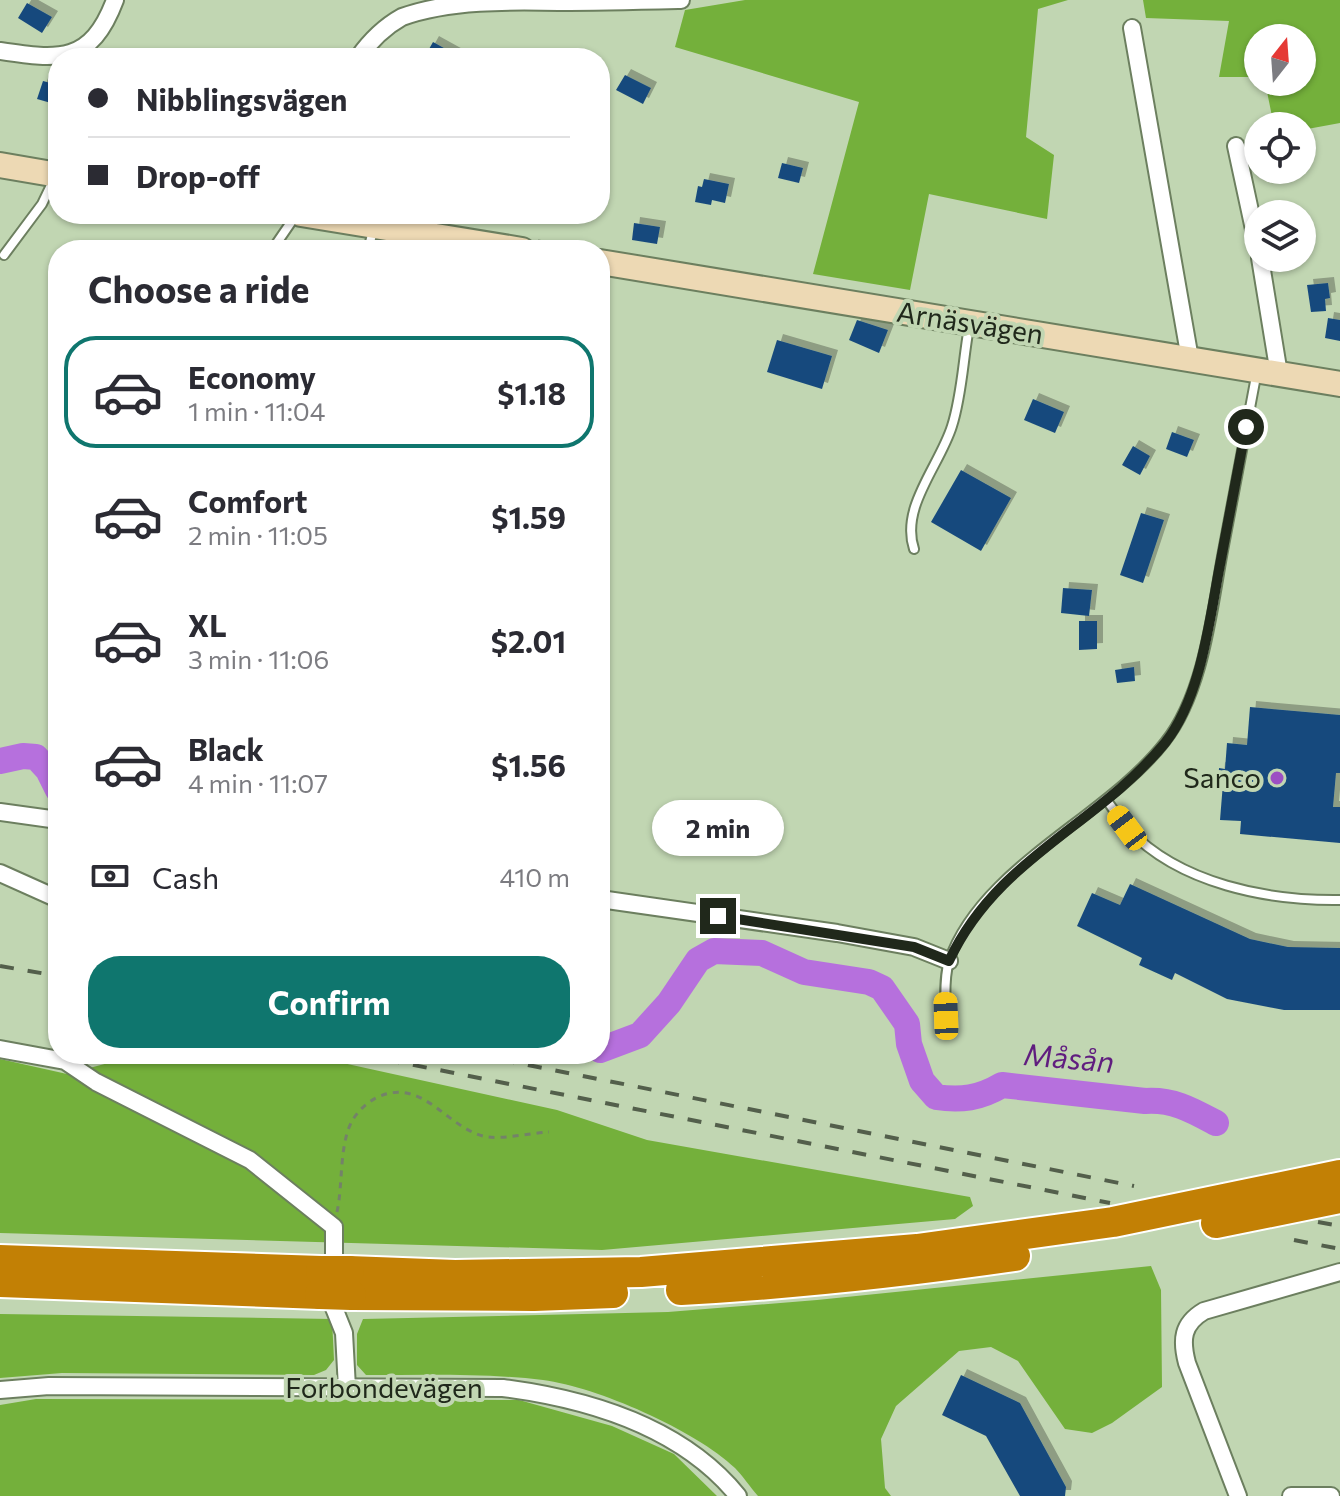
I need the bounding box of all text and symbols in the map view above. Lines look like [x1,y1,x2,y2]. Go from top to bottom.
north arrow [1244,24,1316,96]
map controls [1244,24,1316,272]
text: Nibblingsvägen [136,80,347,117]
button: locate [1244,112,1316,184]
text: Drop-off [136,157,260,194]
button: layers [1244,200,1316,272]
text: Choose a ride [88,266,309,310]
street label: Arnäsvägen [894,294,1046,350]
icon: car [92,356,164,428]
text: Economy [188,358,316,395]
text: $1.18 [497,374,566,411]
text: 1 min · 11:04 [188,395,325,426]
route start [1228,409,1264,445]
icon: car [92,480,164,552]
text: Comfort [188,482,307,519]
text: $1.59 [491,498,566,535]
text: 2 min · 11:05 [188,519,328,550]
icon: car [92,604,164,676]
text: XL [188,606,227,643]
text: $2.01 [491,622,566,659]
text: 3 min · 11:06 [188,643,329,674]
icon: car [92,728,164,800]
text: Black [188,730,264,767]
text: $1.56 [491,746,566,783]
place label: Sanco [1183,760,1261,794]
text: 4 min · 11:07 [188,767,328,798]
marker: Sanco [1268,769,1286,787]
callout: 2 min [652,800,784,856]
car [1103,802,1151,854]
text: 2 min [686,812,750,843]
icon: cash [88,854,132,898]
text: Cash [152,858,219,895]
text: 410 m [499,861,570,892]
route end [700,898,736,934]
button: Confirm [88,956,570,1048]
car [933,992,959,1040]
water label: Måsån [1023,1034,1116,1079]
street label: Forbondevägen [285,1370,483,1404]

